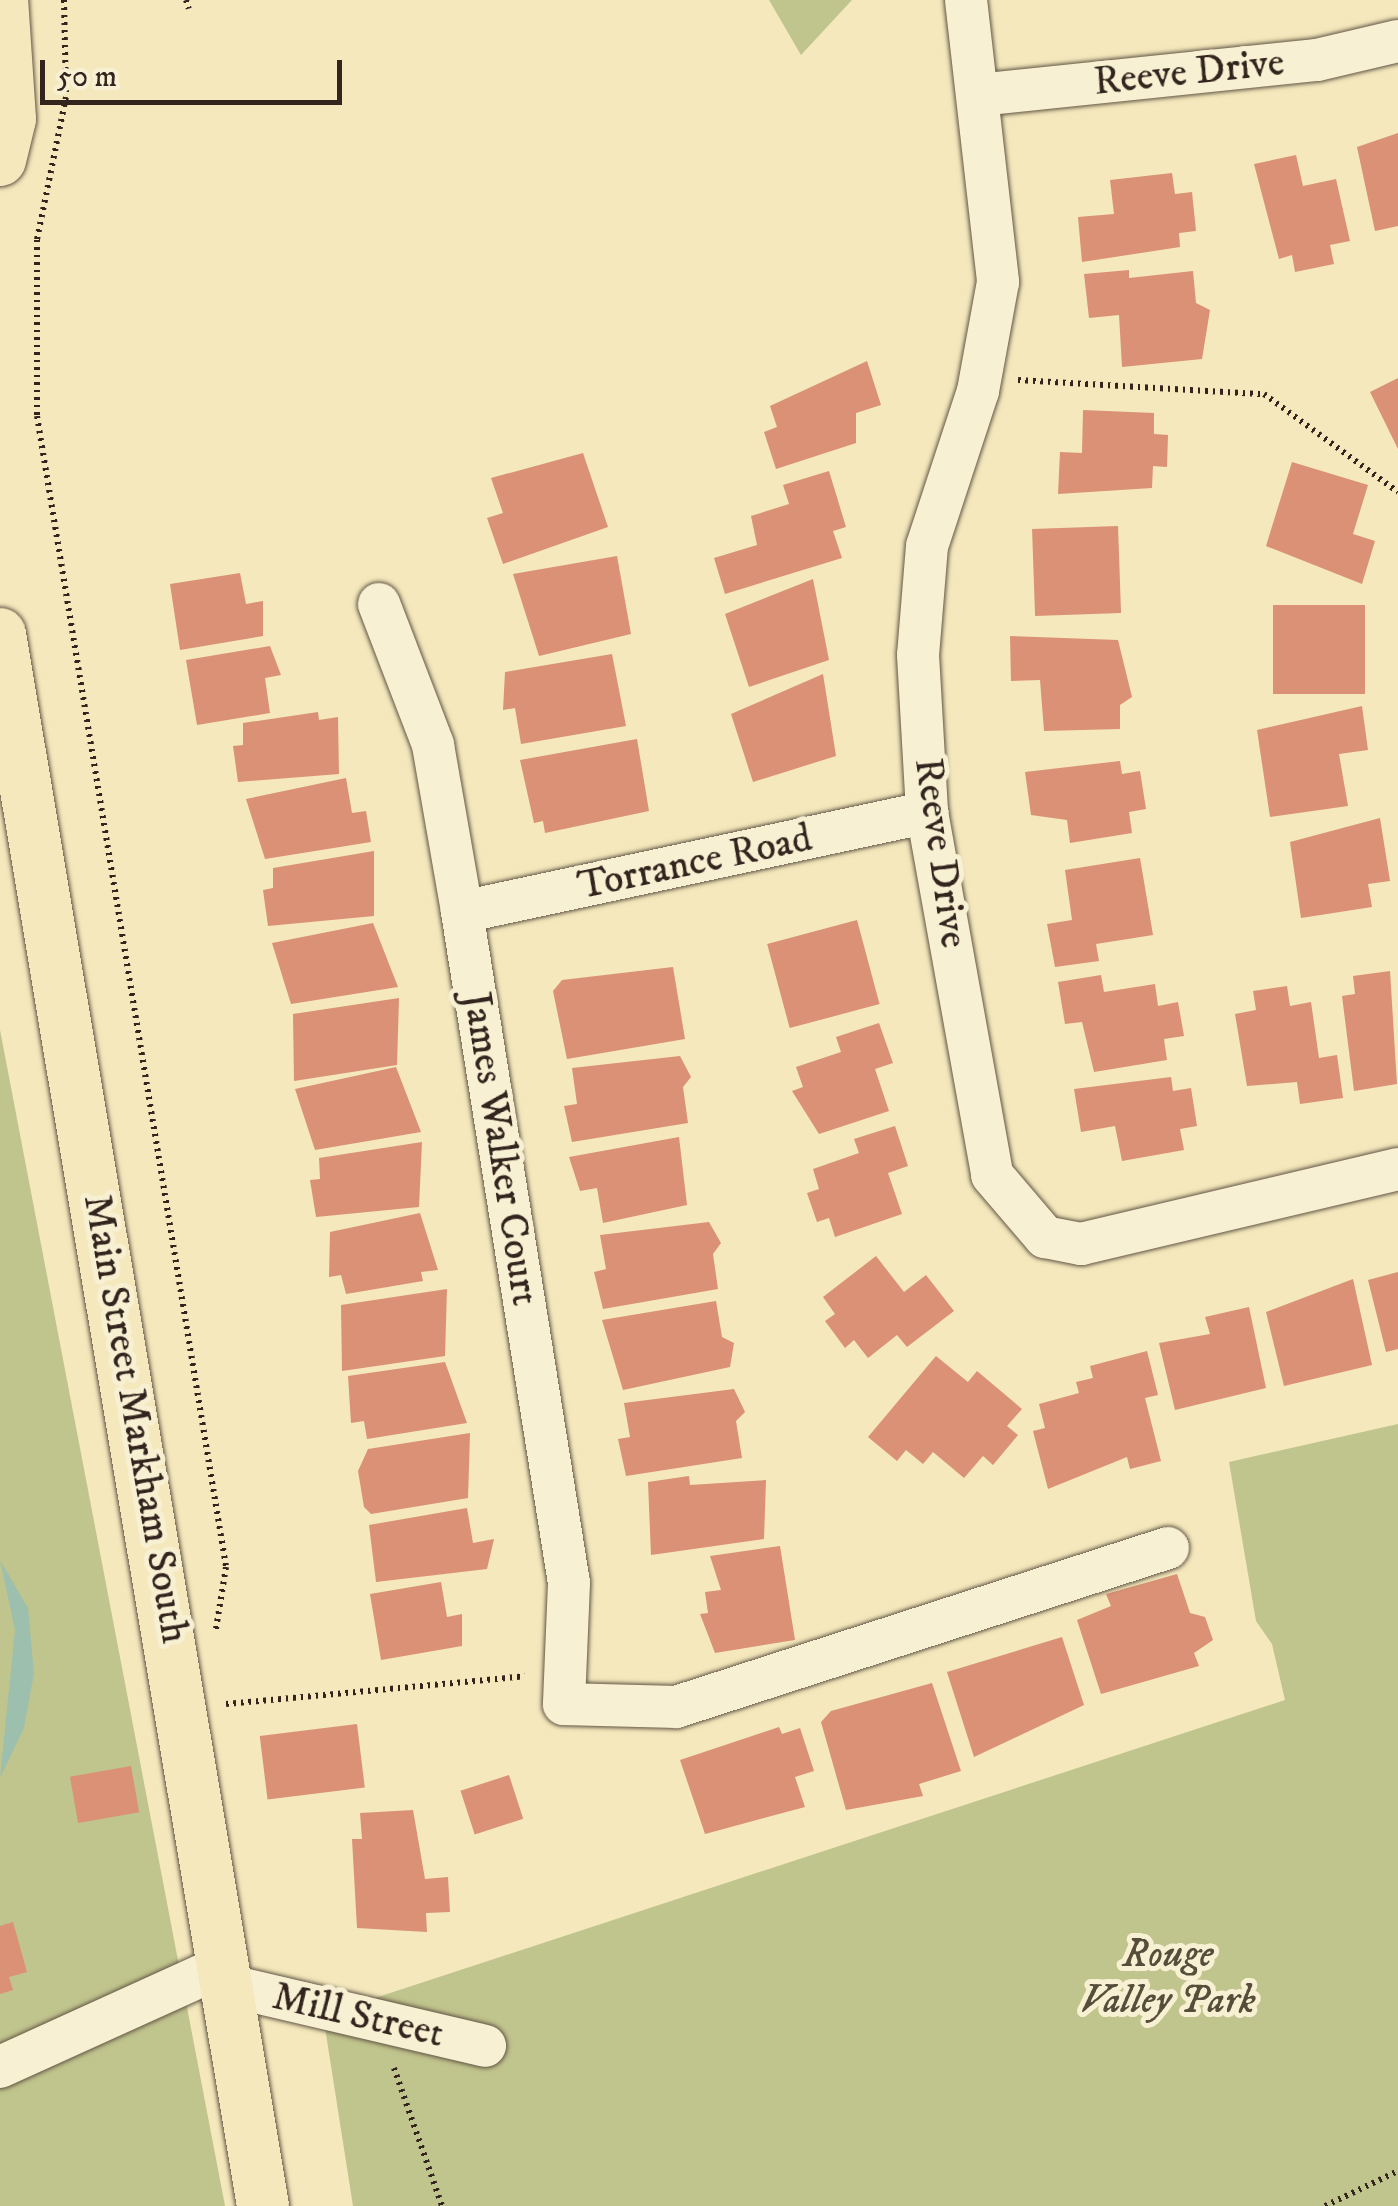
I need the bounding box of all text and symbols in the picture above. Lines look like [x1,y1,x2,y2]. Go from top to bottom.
street label: Reeve Drive [1091,39,1287,107]
scale bar [45,40,348,102]
text: 50 m [57,59,117,96]
street label: Reeve Drive [903,755,977,951]
street label: Torrance Road [574,815,816,911]
street label: James Walker Court [452,989,548,1309]
street label: Main Street Markham South [72,1191,198,1647]
park label: Rouge Valley Park [1080,1931,1256,2025]
street label: Mill Street [268,1973,448,2059]

